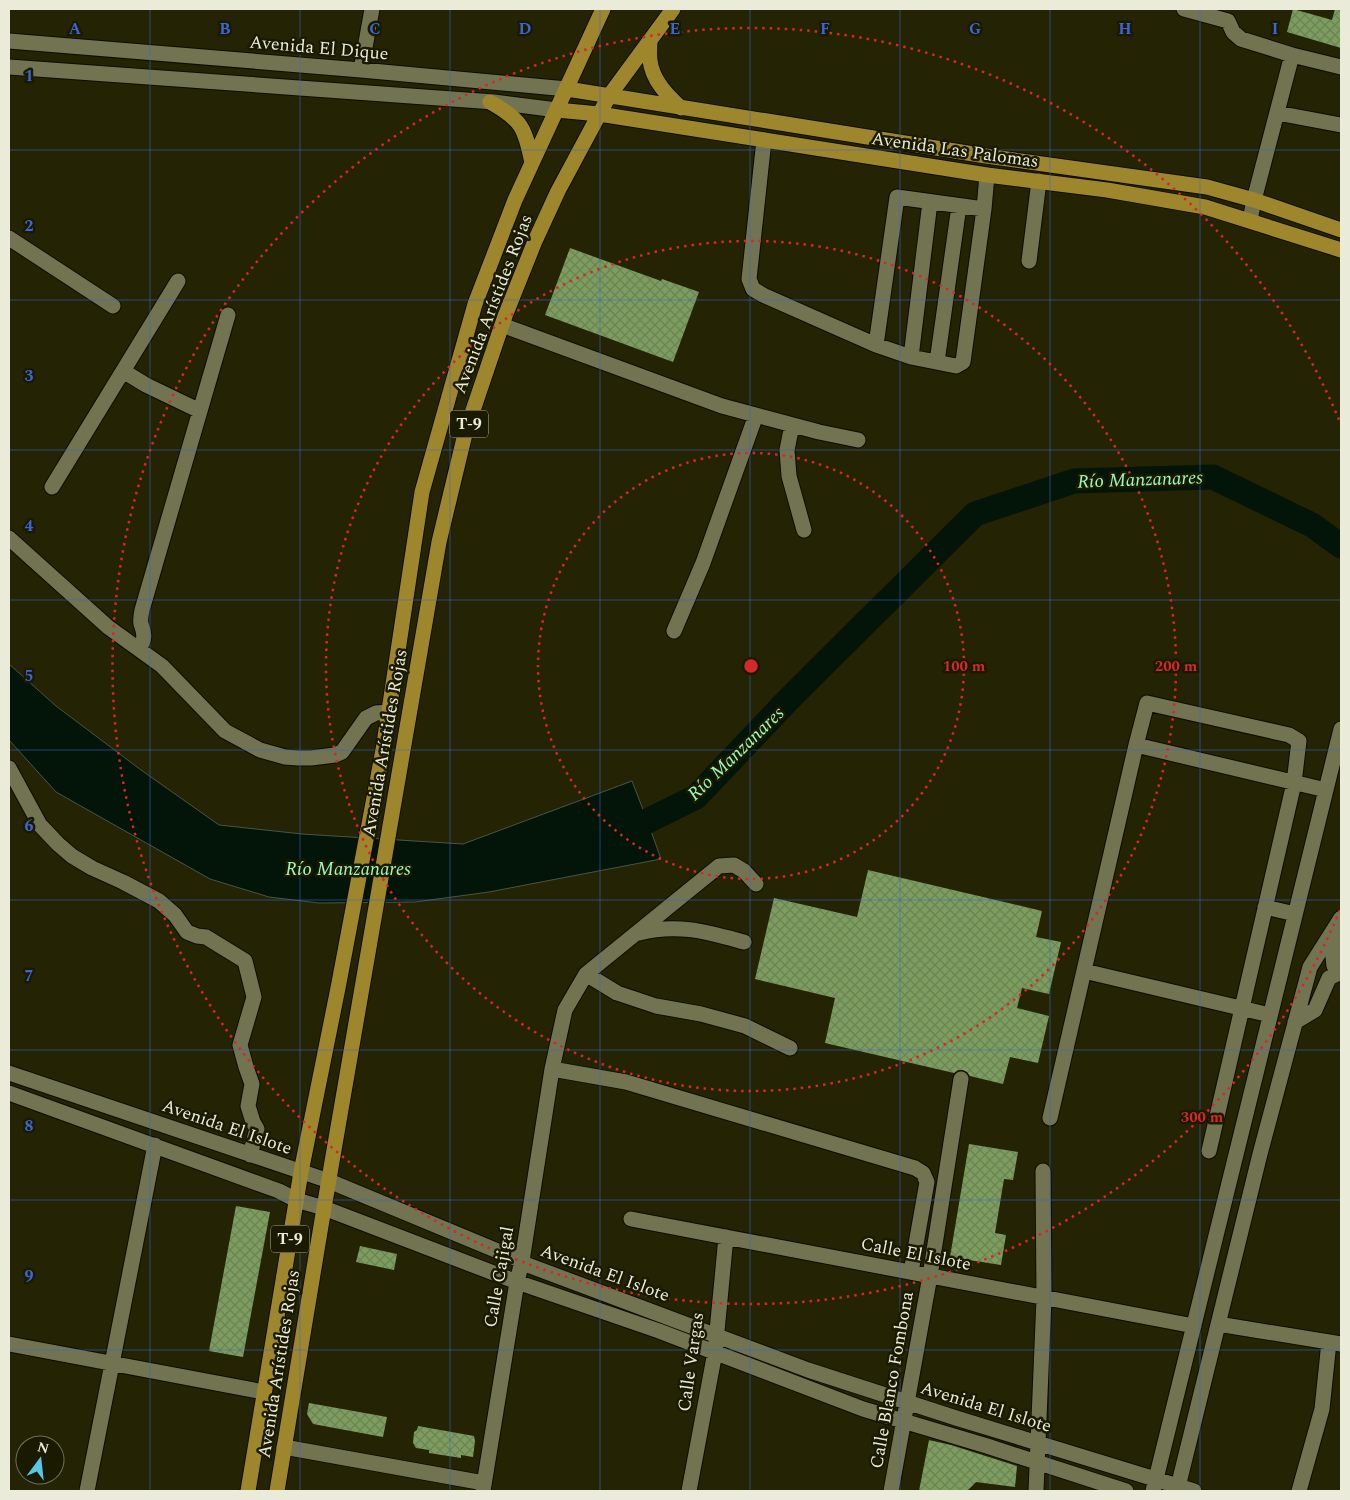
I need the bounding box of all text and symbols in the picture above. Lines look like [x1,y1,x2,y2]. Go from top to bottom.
text: A [69,17,82,41]
text: B [219,17,231,41]
text: C [369,17,381,41]
text: D [519,17,532,41]
text: E [670,17,680,41]
text: F [820,17,830,41]
text: G [969,17,981,41]
text: H [1118,17,1132,41]
text: I [1272,17,1278,41]
street label: Avenida El Dique [248,28,390,68]
text: 1 [25,64,33,88]
street label: Avenida Las Palomas [870,125,1040,175]
street label: Avenida Arístides Rojas [446,210,540,398]
text: 2 [25,214,34,238]
text: 3 [25,364,34,388]
road number: T-9 [450,410,488,438]
water label: Río Manzanares [1077,463,1204,497]
text: 4 [25,514,34,538]
street label: Avenida Arístides Rojas [355,647,415,839]
text: 100 m [943,655,986,678]
text: 200 m [1155,655,1198,678]
centre of rings [742,657,760,675]
text: 5 [25,664,33,688]
water label: Río Manzanares [681,700,791,808]
text: 6 [25,814,34,838]
water label: Río Manzanares [285,855,411,884]
text: 7 [25,964,34,988]
street label: Avenida El Islote [158,1092,296,1162]
text: 300 m [1181,1106,1224,1129]
text: 8 [25,1114,34,1138]
street label: Calle Cajigal [477,1224,521,1330]
road number: T-9 [271,1226,309,1252]
street label: Calle El Islote [858,1230,974,1278]
street label: Avenida El Islote [537,1237,673,1309]
text: 9 [25,1264,34,1288]
street label: Avenida Arístides Rojas [251,1268,307,1460]
street label: Calle Blanco Fombona [863,1289,921,1471]
street label: Calle Vargas [671,1311,711,1413]
street label: Avenida El Islote [917,1374,1055,1440]
north arrow [15,1435,65,1485]
text: N [35,1436,51,1460]

